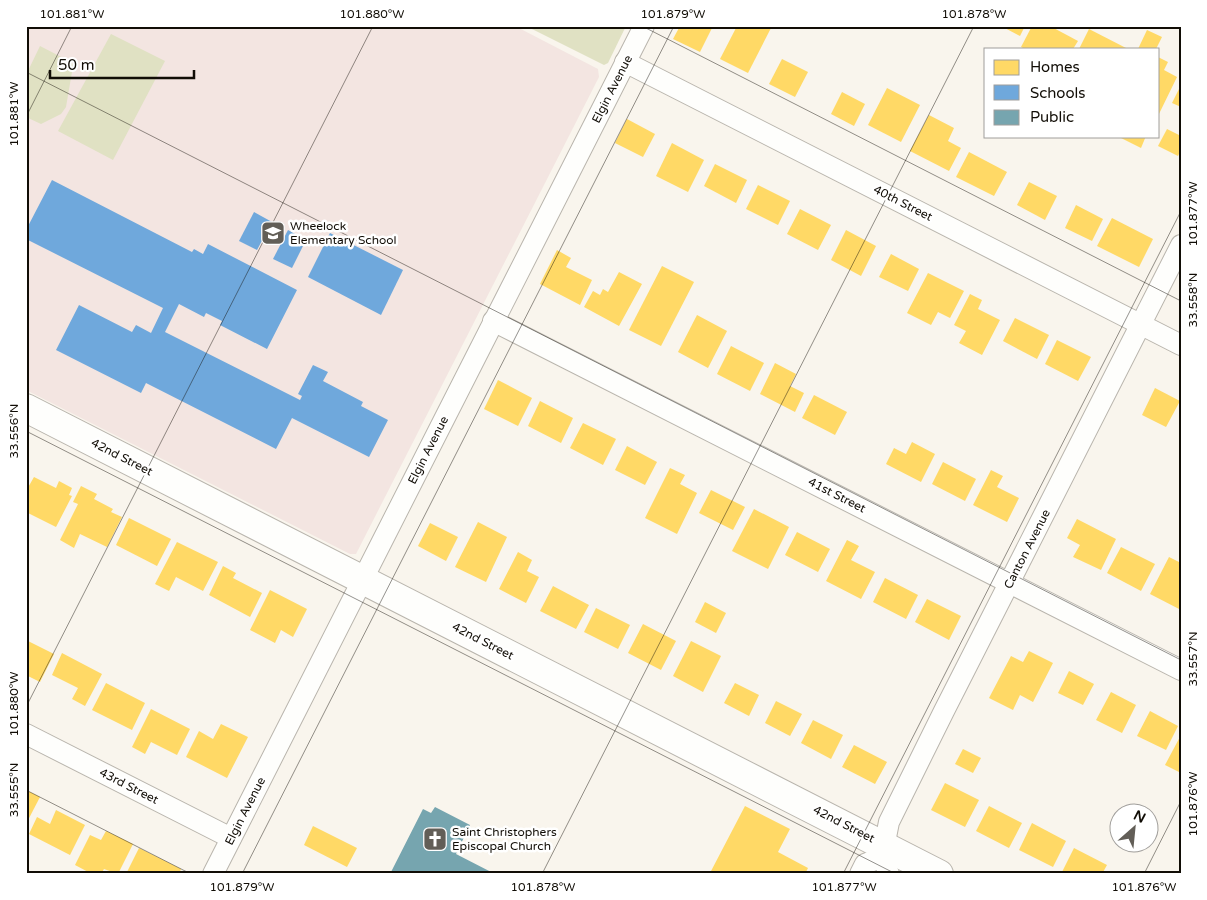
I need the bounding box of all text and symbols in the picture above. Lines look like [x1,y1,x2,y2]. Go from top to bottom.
text: 101.881°W [40,7,104,21]
text: 101.880°W [340,7,404,21]
text: 101.879°W [641,7,705,21]
text: 101.878°W [942,7,1006,21]
scale bar [50,48,194,80]
legend [984,48,1160,138]
street label: Elgin Avenue [589,52,635,125]
text: 50 m [58,56,95,74]
text: Homes [1030,58,1080,76]
text: 101.881°W [7,82,21,146]
text: Schools [1030,84,1086,102]
text: Public [1030,108,1074,126]
text: 101.877°W [1186,181,1200,247]
street label: 40th Street [871,182,935,224]
place label: Wheelock Elementary School [290,219,397,247]
school or university icon: Wheelock Elementary School [260,220,286,246]
text: 33.558°N [1186,273,1200,327]
text: 33.556°N [7,404,21,458]
street label: Elgin Avenue [405,413,451,486]
street label: 42nd Street [89,435,156,479]
street label: 41st Street [806,475,869,516]
street label: Canton Avenue [1001,507,1053,591]
street label: 42nd Street [450,619,517,663]
text: 33.557°N [1186,631,1200,687]
text: 101.880°W [7,672,21,736]
text: 33.555°N [7,763,21,817]
street label: 43rd Street [97,765,161,807]
text: 101.876°W [1186,772,1200,836]
street label: Elgin Avenue [222,774,268,847]
street label: 42nd Street [811,802,878,846]
north arrow [1110,802,1160,852]
text: N [1131,807,1149,827]
place label: Saint Christophers Episcopal Church [452,825,557,853]
church icon: Saint Christophers Episcopal Church [422,826,448,852]
text: 101.879°W [210,880,274,894]
text: 101.878°W [511,880,575,894]
text: 101.877°W [811,880,877,894]
text: 101.876°W [1112,880,1176,894]

